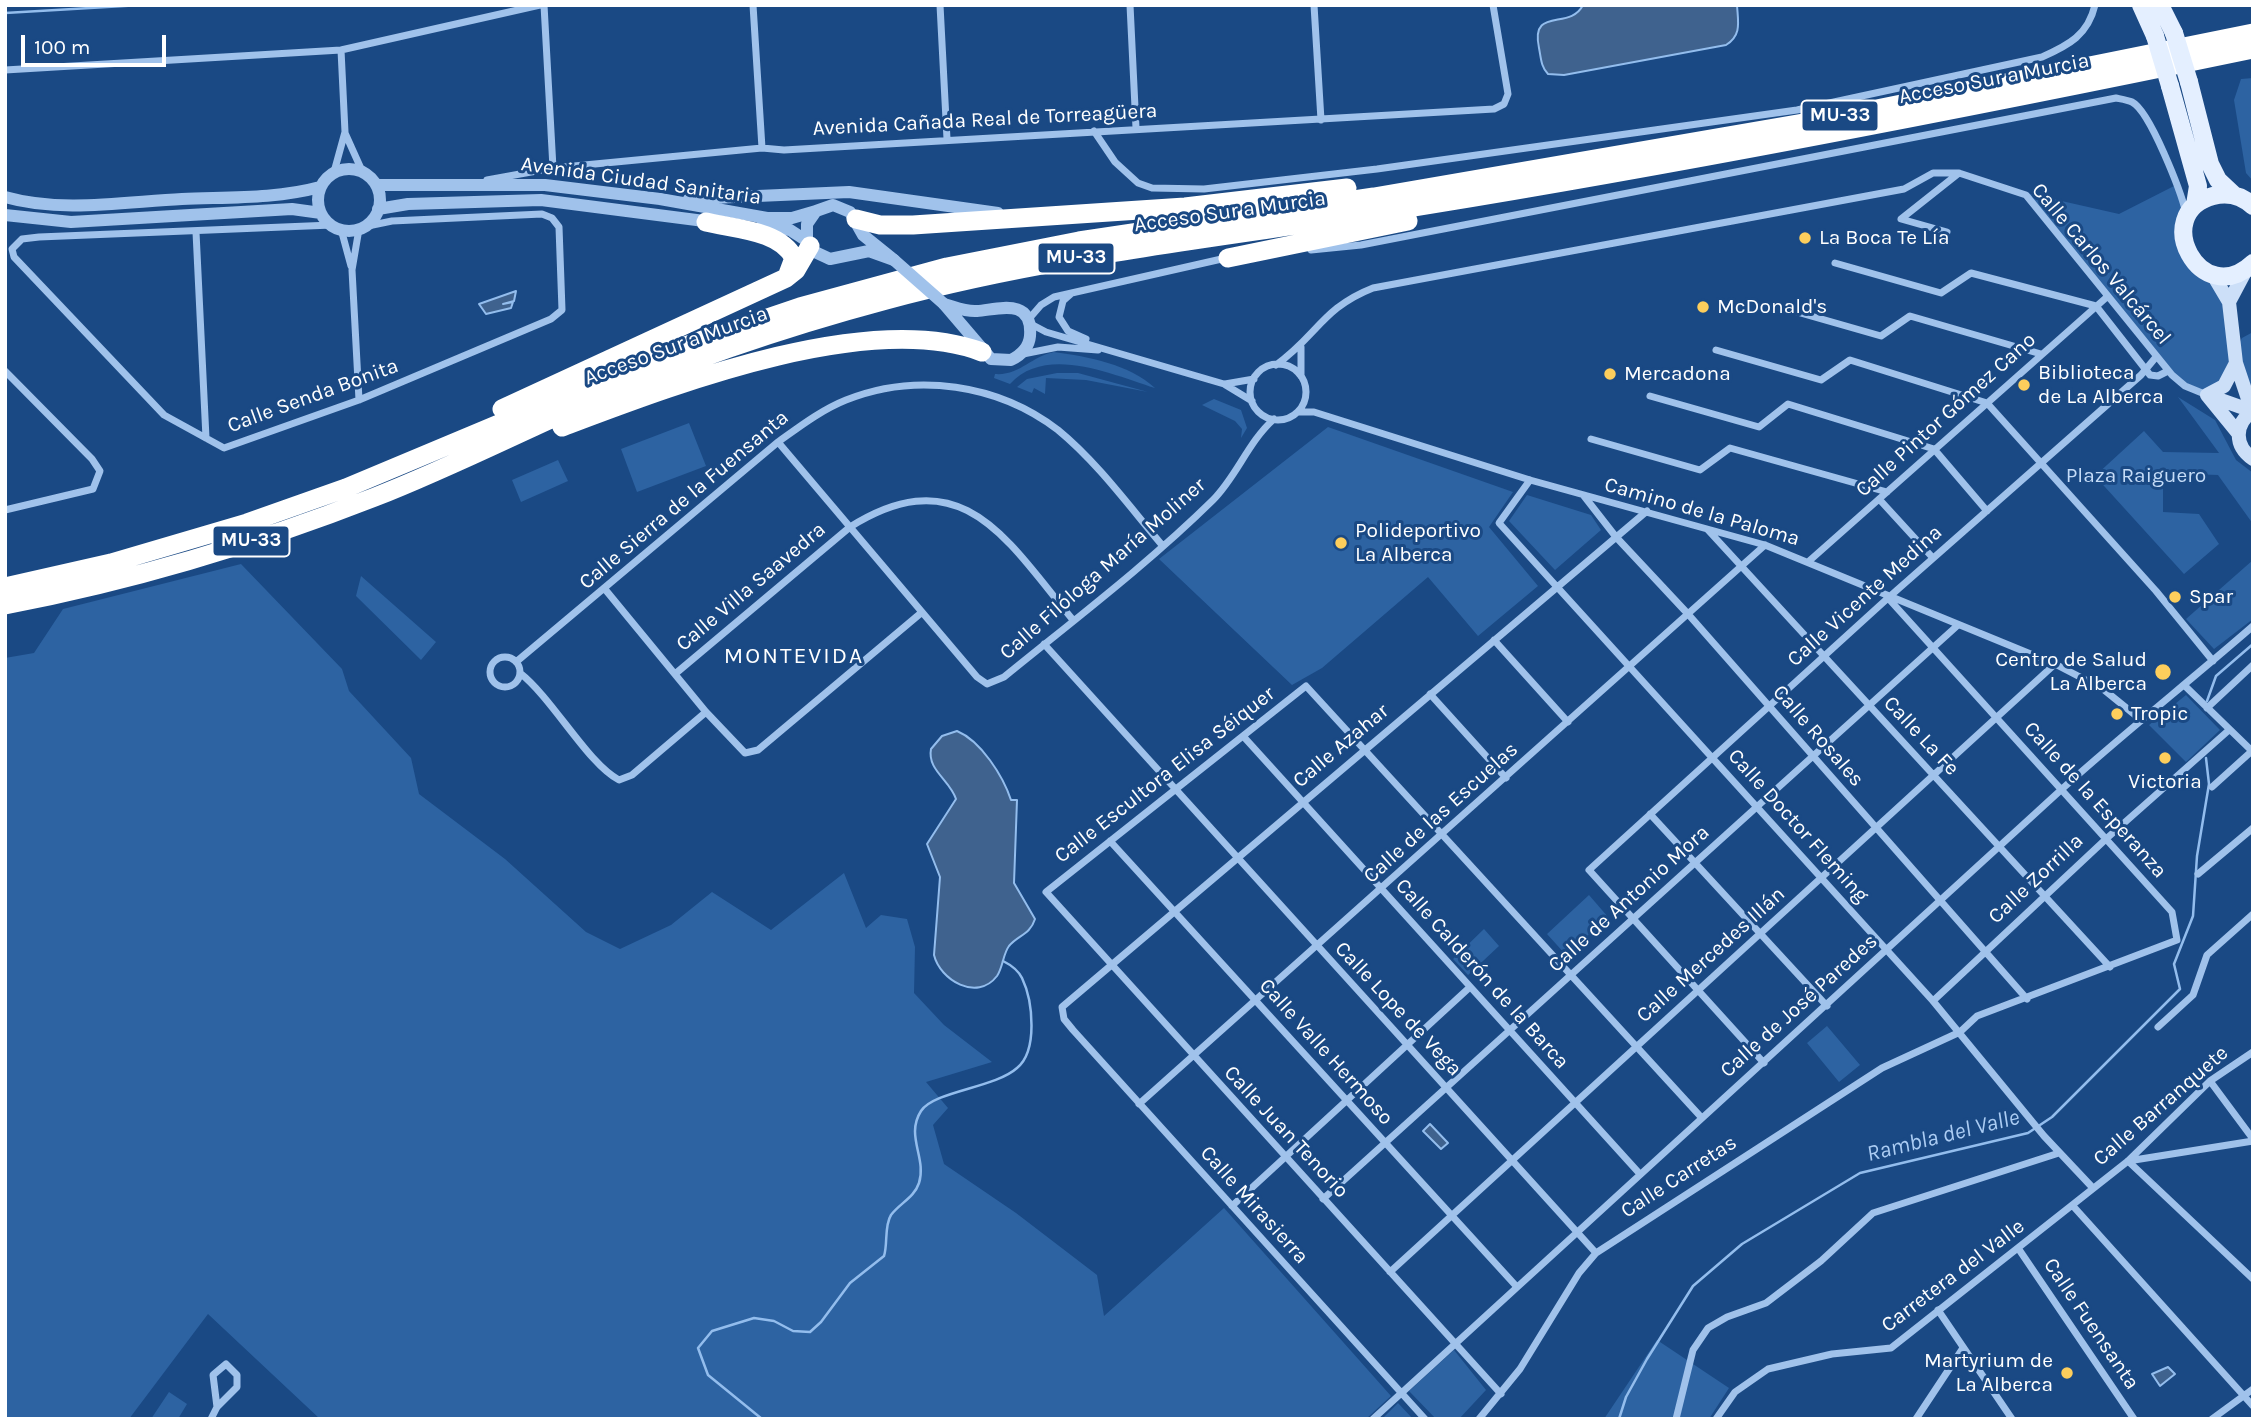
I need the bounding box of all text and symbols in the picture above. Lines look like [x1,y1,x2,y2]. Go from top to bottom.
scale bar [24,21,170,65]
text: 100 m [34,35,91,59]
street label: Acceso Sur a Murcia [1897,48,2091,110]
street label: Avenida Cañada Real de Torreagüera [812,98,1158,142]
road number: MU-33 [1801,100,1878,132]
street label: Avenida Ciudad Sanitaria [519,152,763,210]
street label: Calle Carlos Valcárcel [2026,178,2176,350]
street label: Acceso Sur a Murcia [1133,186,1327,238]
place label: La Boca Te Lía [1819,225,1950,251]
marker: La Boca Te Lía [1797,230,1813,246]
road number: MU-33 [1038,242,1114,274]
place label: McDonald's [1717,294,1827,320]
marker: McDonald's [1695,299,1711,315]
street label: Acceso Sur a Murcia [581,301,771,391]
street label: Calle Pintor Gómez Cano [1851,328,2041,502]
street label: Calle Senda Bonita [224,353,402,439]
place label: Biblioteca de La Alberca [2038,360,2164,410]
place label: Mercadona [1624,361,1731,387]
marker: Mercadona [1602,366,1618,382]
marker: Biblioteca de La Alberca [2016,377,2032,393]
street label: Calle Sierra de la Fuensanta [574,405,794,595]
park label: Plaza Raiguero [2066,463,2206,489]
street label: Camino de la Paloma [1602,472,1802,552]
street label: Calle Filóloga María Moliner [995,473,1211,665]
street label: Calle Villa Saavedra [671,517,831,657]
place label: Polideportivo La Alberca [1355,518,1481,568]
street label: Calle Vicente Medina [1782,520,1948,672]
road number: MU-33 [212,526,290,556]
marker: Polideportivo La Alberca [1333,535,1349,551]
place label: Spar [2189,584,2233,610]
marker: Spar [2167,589,2183,605]
district label: MONTEVIDA [725,642,863,670]
place label: Centro de Salud La Alberca [1995,647,2147,697]
marker: Centro de Salud La Alberca [2153,662,2173,682]
street label: Calle Rosales [1767,680,1869,792]
street label: Calle Escultora Elisa Séiquer [1050,681,1280,869]
street label: Calle La Fe [1878,691,1964,781]
street label: Calle Azahar [1288,699,1394,793]
place label: Tropic [2131,701,2188,727]
marker: Tropic [2109,706,2125,722]
street label: Calle de la Esperanza [2018,717,2172,883]
street label: Calle de las Escuelas [1359,737,1523,889]
street label: Calle Doctor Fleming [1722,744,1874,908]
marker: Victoria [2157,750,2173,766]
place label: Victoria [2128,769,2202,795]
street label: Calle de Antonio Mora [1543,820,1715,978]
street label: Calle Zorrilla [1983,829,2089,929]
street label: Calle Calderón de la Barca [1390,874,1574,1074]
street label: Calle Mercedes Illán [1632,882,1790,1028]
street label: Calle de José Paredes [1715,929,1883,1083]
street label: Calle Lope de Vega [1329,936,1467,1082]
street label: Calle Valle Hermoso [1254,974,1398,1130]
street label: Calle Barranquete [2088,1041,2234,1171]
street label: Calle Juan Tenorio [1218,1061,1354,1203]
water label: Rambla del Valle [1864,1104,2022,1168]
street label: Calle Carretas [1616,1130,1742,1224]
street label: Calle Mirasierra [1194,1141,1314,1269]
street label: Carretera del Valle [1877,1214,2029,1338]
street label: Calle Fuensanta [2038,1253,2144,1395]
place label: Martyrium de La Alberca [1924,1348,2053,1398]
marker: Martyrium de La Alberca [2059,1365,2075,1381]

